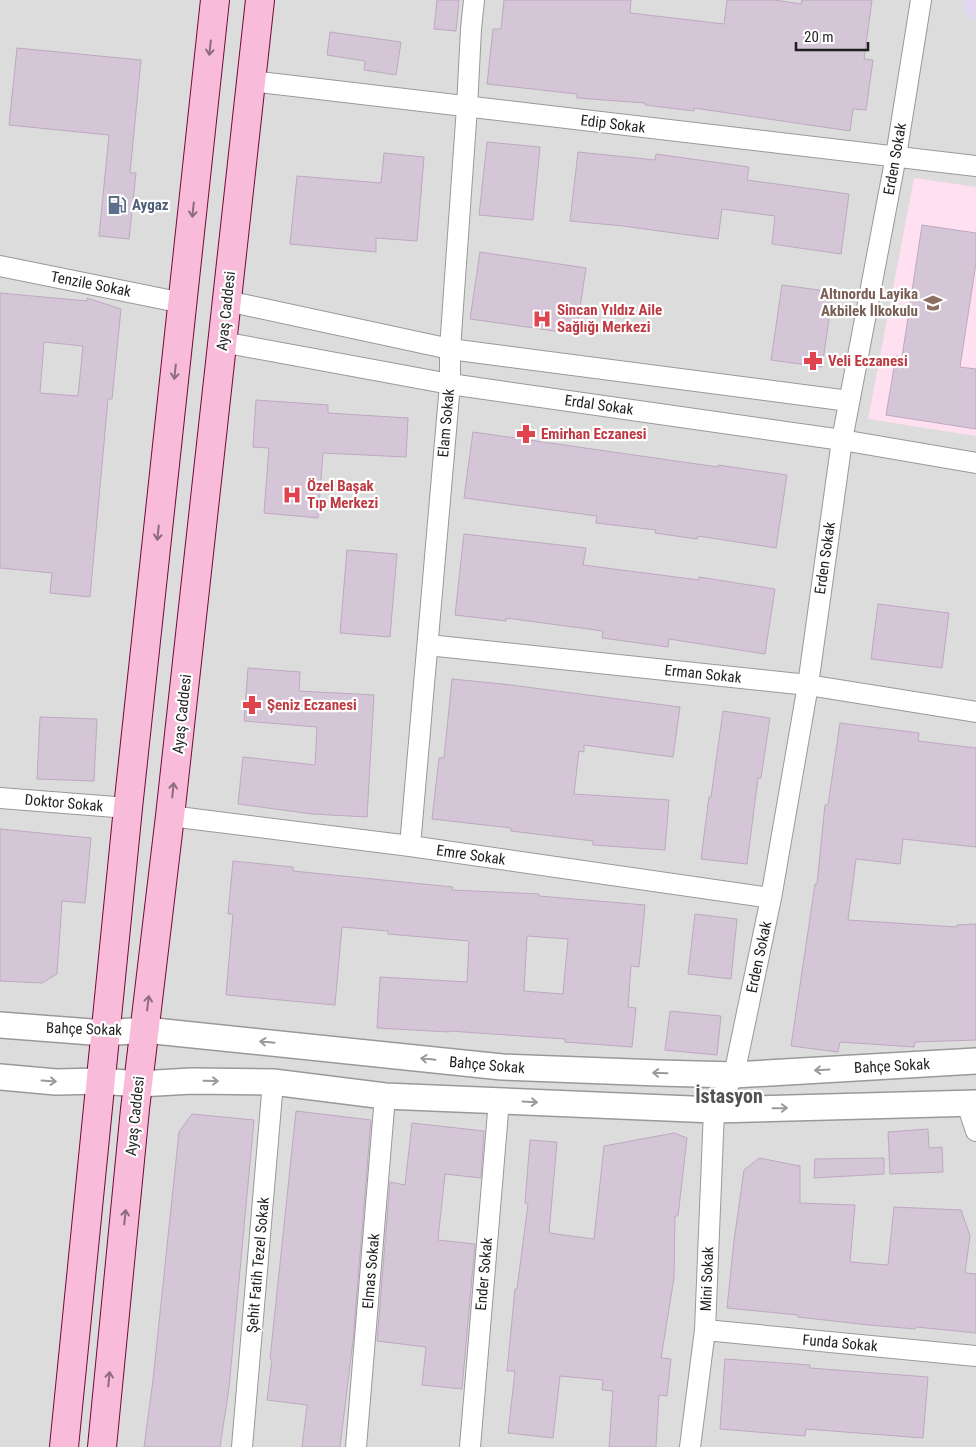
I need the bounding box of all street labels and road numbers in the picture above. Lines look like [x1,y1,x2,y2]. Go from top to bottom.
street label: Edip Sokak [580,111,647,137]
street label: Erden Sokak [880,121,910,197]
street label: Tenzile Sokak [49,267,133,301]
street label: Ayaş Caddesi [213,270,239,352]
street label: Elam Sokak [434,388,458,458]
street label: Erdal Sokak [563,391,635,419]
street label: Erden Sokak [811,520,839,595]
street label: Erman Sokak [664,661,743,687]
street label: Ayaş Caddesi [169,673,195,755]
street label: Doktor Sokak [24,791,104,815]
street label: Emre Sokak [435,841,507,869]
street label: Erden Sokak [743,919,775,995]
street label: Bahçe Sokak [46,1019,123,1039]
street label: Bahçe Sokak [448,1053,526,1077]
street label: Bahçe Sokak [854,1055,931,1077]
street label: Ayaş Caddesi [122,1075,148,1157]
street label: Şehit Fatih Tezel Sokak [243,1196,273,1334]
street label: Elmas Sokak [359,1232,383,1309]
street label: Ender Sokak [472,1237,496,1311]
street label: Mini Sokak [697,1246,717,1312]
street label: Funda Sokak [802,1331,879,1355]

